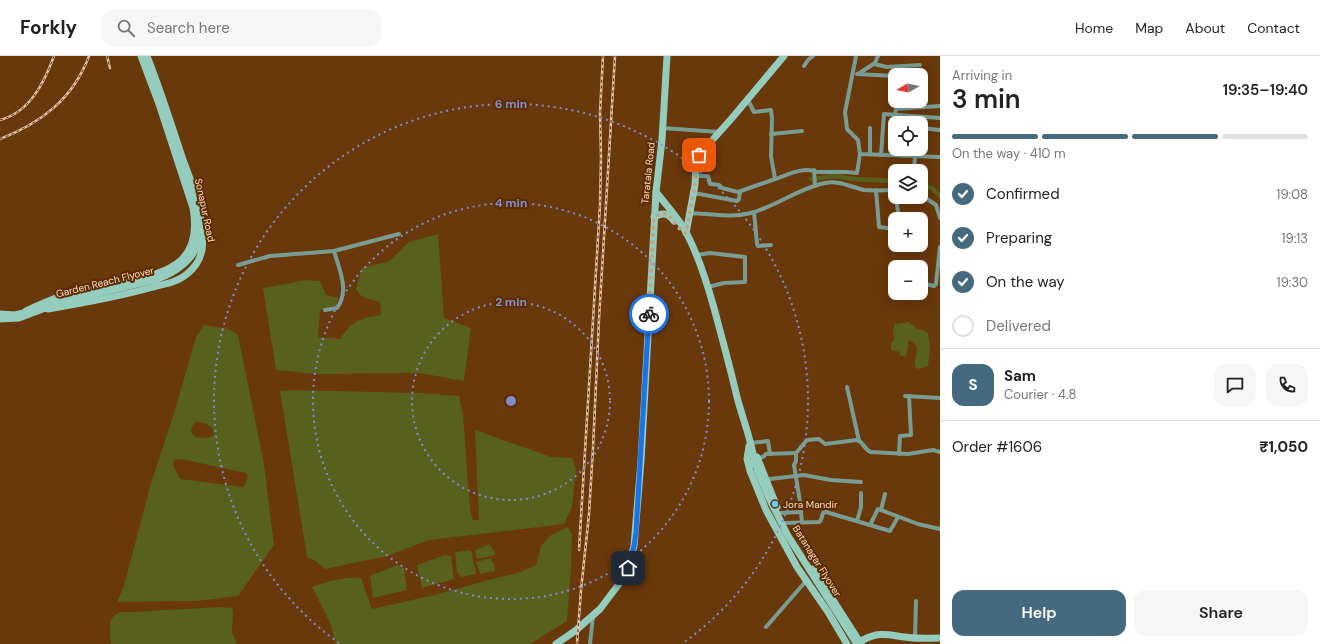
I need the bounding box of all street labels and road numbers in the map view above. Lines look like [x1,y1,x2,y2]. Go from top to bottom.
street label: Taratala Road [638,141,658,205]
street label: Sonapur Road [192,177,218,243]
street label: Garden Reach Flyover [55,263,156,300]
street label: Batanagar Flyover [790,523,844,599]

